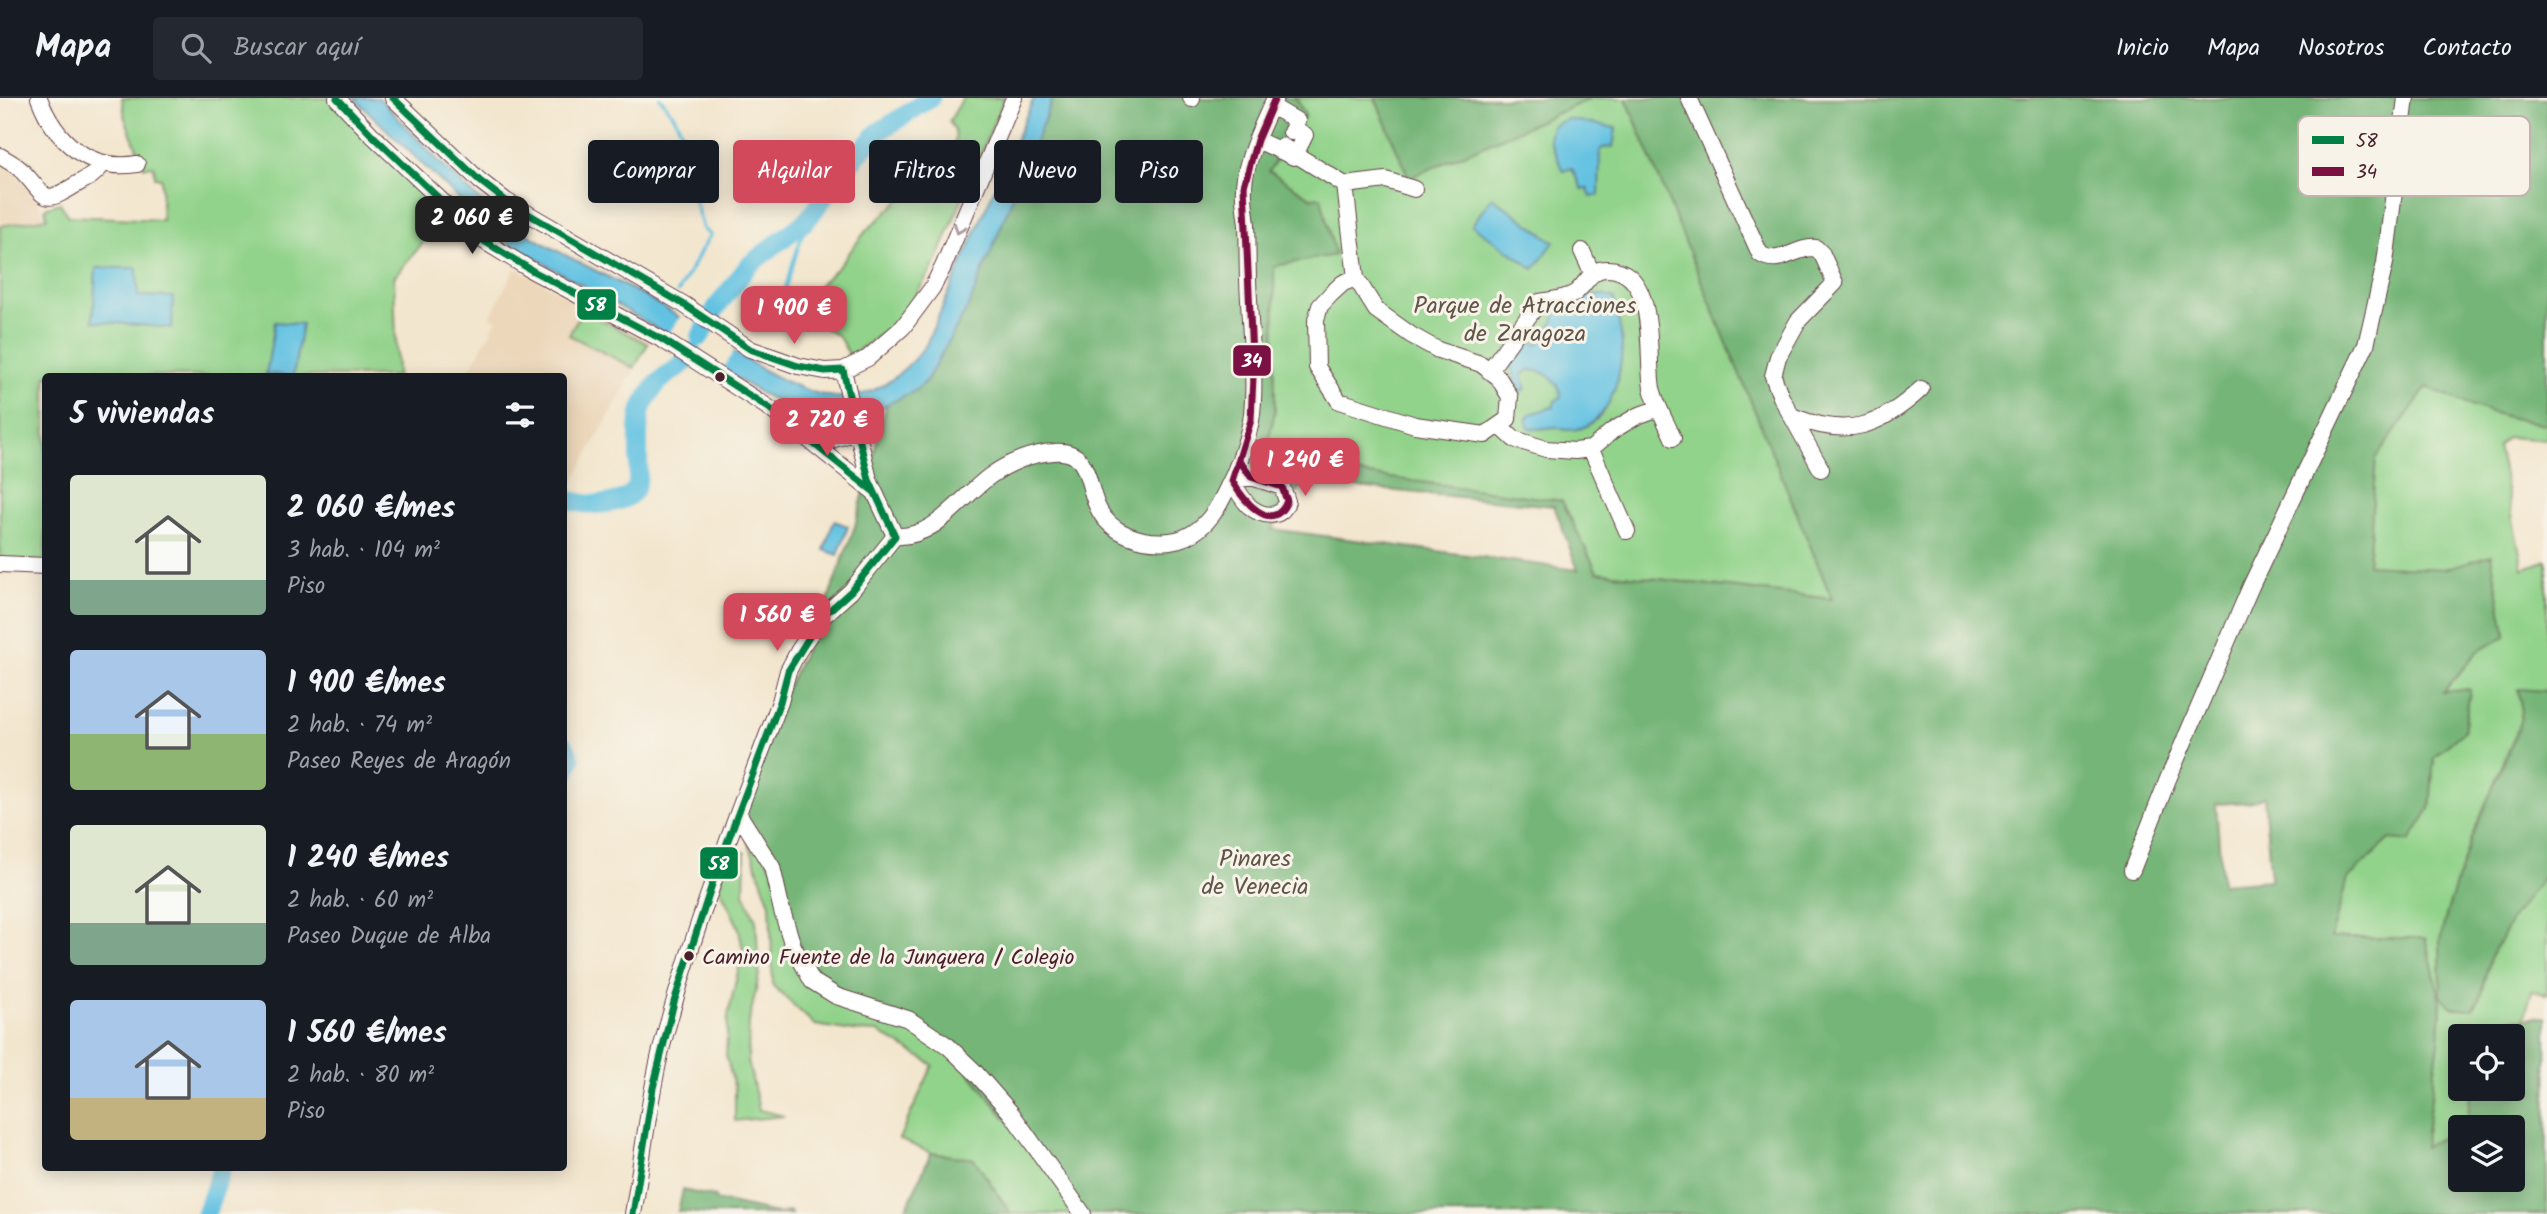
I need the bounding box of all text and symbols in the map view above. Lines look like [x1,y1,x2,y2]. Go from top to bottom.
search box [153,17,643,80]
text: Mapa [35,22,111,75]
text: Buscar aquí [233,27,360,69]
icon: search [177,29,215,67]
text: Inicio [2116,29,2169,68]
text: Mapa [2207,29,2260,68]
text: Nosotros [2298,29,2385,68]
text: Contacto [2423,29,2512,68]
legend [2298,116,2530,196]
text: 58 [2356,127,2378,157]
chip: Comprar [588,140,719,203]
chip: Alquilar [733,140,855,203]
chip: Filtros [869,140,980,203]
chip: Nuevo [994,140,1101,203]
chip: Piso [1115,140,1203,203]
text: 34 [2356,158,2377,188]
pin: 2 060 € [407,197,537,256]
text: 2 060 € [431,201,513,237]
one-way arrow [954,222,968,234]
pin: 1 900 € [729,286,859,346]
park label: Parque de Atracciones de Zaragoza [1414,287,1636,354]
line badge: 58 [576,288,617,321]
text: 58 [585,291,607,321]
text: 1 900 € [757,291,831,327]
line badge: 34 [1232,344,1272,377]
text: 34 [1241,347,1263,377]
unlabelled marker [713,370,727,384]
text: 5 viviendas [70,391,214,439]
icon: filters [501,396,539,434]
pin: 2 720 € [762,398,892,458]
text: 2 720 € [786,403,868,439]
pin: 1 240 € [1240,438,1370,498]
text: 1 240 € [1267,443,1343,479]
text: 2 060 €/mes [287,485,455,533]
icon: home [126,503,210,587]
text: 3 hab. · 104 m² [287,533,440,569]
text: Piso [287,569,325,605]
pin: 1 560 € [712,594,842,653]
text: 1 560 € [739,598,815,634]
text: 1 900 €/mes [287,660,446,708]
icon: home [126,678,210,762]
text: 2 hab. · 74 m² [287,708,432,744]
text: Paseo Reyes de Aragón [287,744,511,780]
text: 1 240 €/mes [287,835,449,883]
park label: Pinares de Venecia [1201,840,1309,907]
line badge: 58 [699,846,739,880]
text: 58 [708,850,730,880]
icon: home [126,853,210,937]
text: 2 hab. · 60 m² [287,883,433,919]
text: Paseo Duque de Alba [287,919,491,955]
place label: Camino Fuente de la Junquera / Colegio [702,941,1075,976]
marker: Camino Fuente de la Junquera / Colegio [682,949,696,963]
text: 1 560 €/mes [287,1010,447,1058]
map controls [2448,1024,2525,1192]
button: locate [2448,1024,2525,1101]
icon: home [126,1028,210,1112]
text: 2 hab. · 80 m² [287,1058,434,1094]
text: Piso [287,1094,325,1130]
button: layers [2448,1115,2525,1192]

